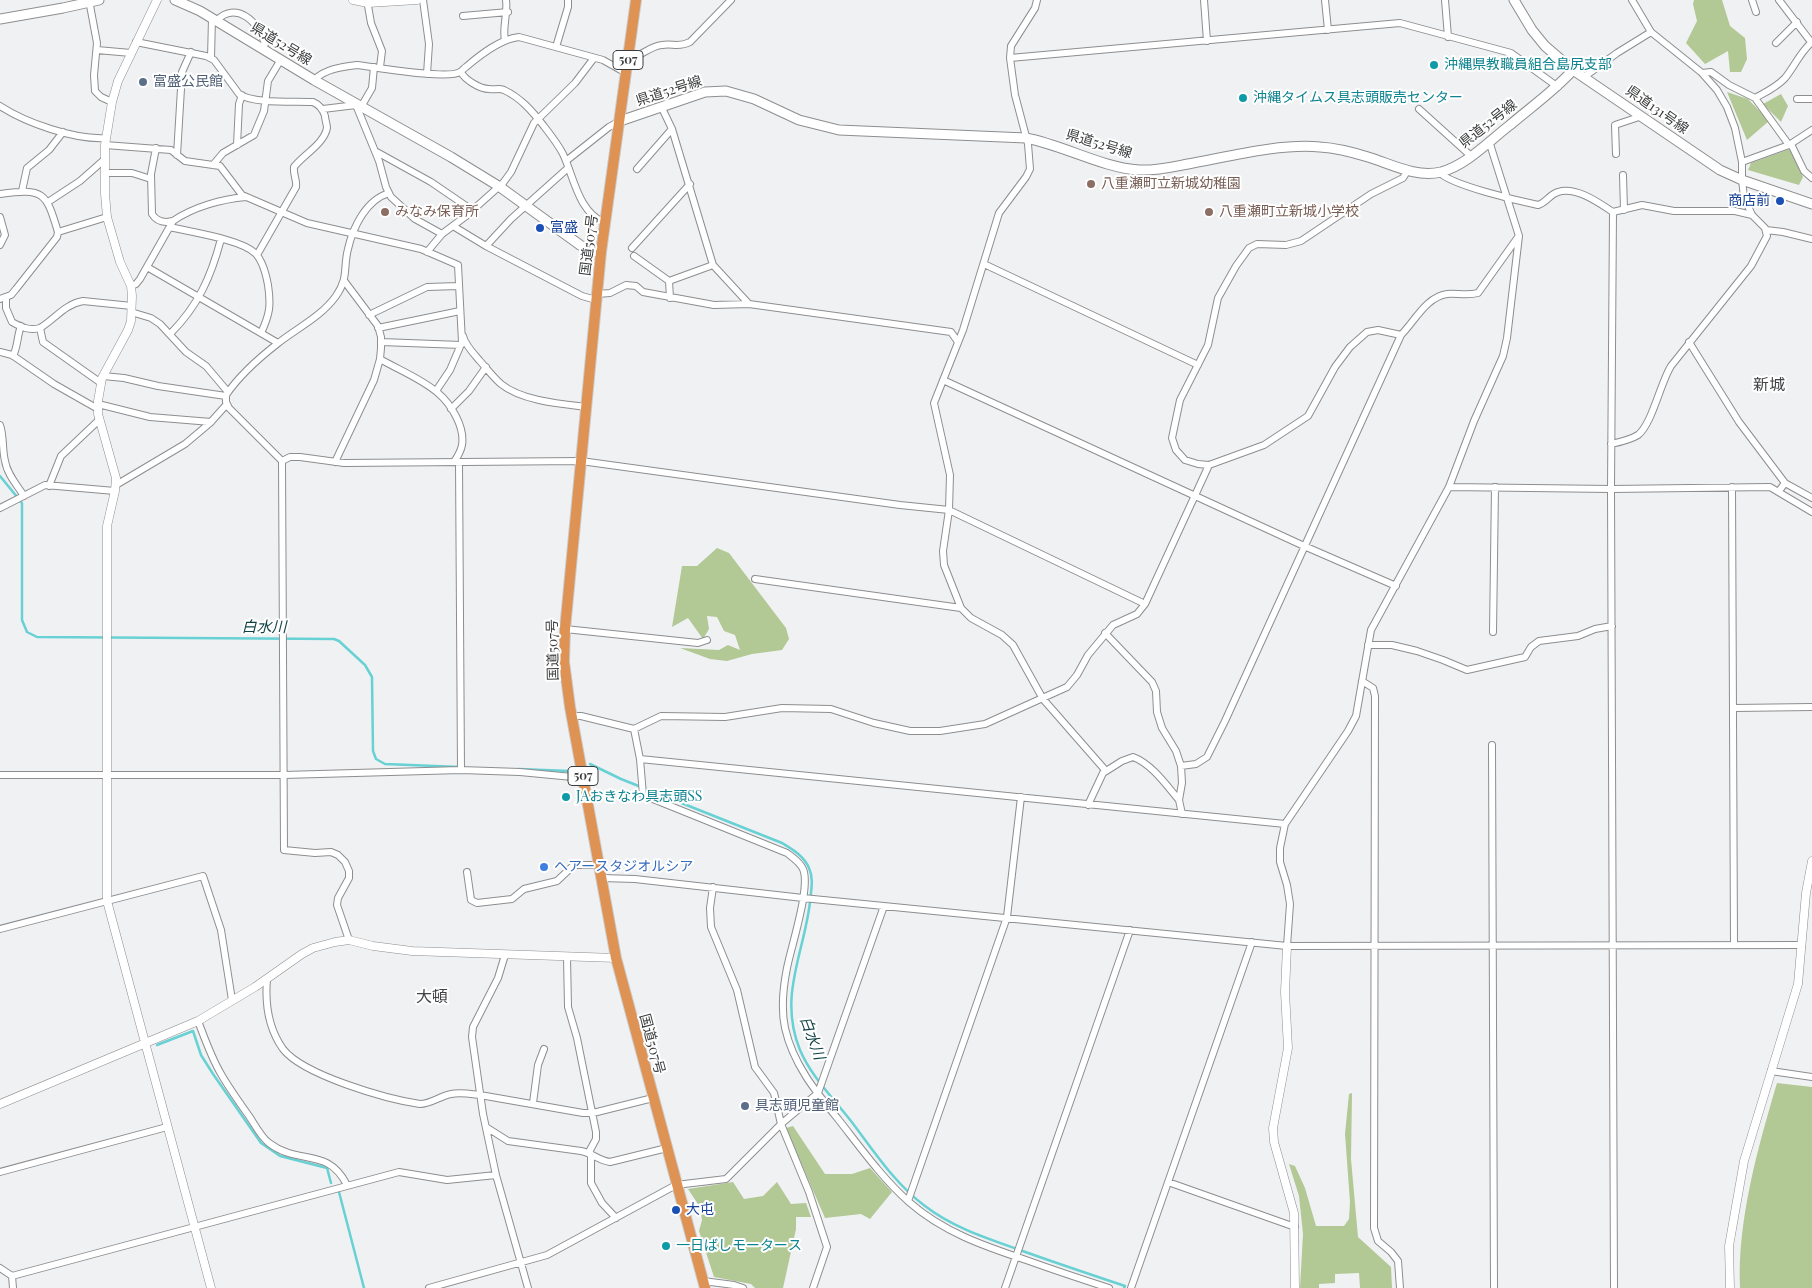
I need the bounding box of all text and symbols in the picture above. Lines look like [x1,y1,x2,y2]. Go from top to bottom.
street label: 県道52号線 [247,19,315,69]
road number: 507 [613,50,643,70]
place label: 沖縄県教職員組合島尻支部 [1444,57,1612,73]
marker: 沖縄県教職員組合島尻支部 [1428,59,1440,71]
street label: 県道52号線 [634,72,704,110]
place label: 富盛公民館 [153,74,223,90]
marker: 富盛公民館 [137,76,149,88]
street label: 県道131号線 [1623,82,1691,138]
place label: 沖縄タイムス具志頭販売センター [1253,90,1463,106]
marker: 沖縄タイムス具志頭販売センター [1237,92,1249,104]
street label: 県道52号線 [1456,96,1520,152]
street label: 県道52号線 [1064,126,1134,162]
place label: 八重瀬町立新城幼稚園 [1101,176,1241,192]
marker: 八重瀬町立新城幼稚園 [1085,178,1097,190]
place label: 商店前 [1728,193,1770,209]
marker: 商店前 [1774,195,1786,207]
place label: みなみ保育所 [395,204,479,220]
place label: 八重瀬町立新城小学校 [1219,204,1359,220]
marker: みなみ保育所 [379,206,391,218]
marker: 八重瀬町立新城小学校 [1203,206,1215,218]
street label: 国道507号 [577,213,601,277]
place label: 富盛 [550,220,578,236]
marker: 富盛 [534,222,546,234]
district label: 新城 [1753,375,1785,395]
water label: 白水川 [242,618,286,636]
street label: 国道507号 [544,619,562,681]
road number: 507 [568,766,598,786]
place label: JAおきなわ具志頭SS [576,789,702,805]
marker: JAおきなわ具志頭SS [560,791,572,803]
place label: ヘアースタジオルシア [554,859,693,875]
marker: ヘアースタジオルシア [538,861,550,873]
district label: 大頓 [416,987,448,1007]
street label: 国道507号 [636,1012,668,1076]
water label: 白水川 [796,1014,828,1062]
place label: 具志頭児童館 [755,1098,839,1114]
marker: 具志頭児童館 [739,1100,751,1112]
place label: 大屯 [686,1202,714,1218]
marker: 大屯 [670,1204,682,1216]
place label: 一日ばしモータース [676,1238,802,1254]
marker: 一日ばしモータース [660,1240,672,1252]

